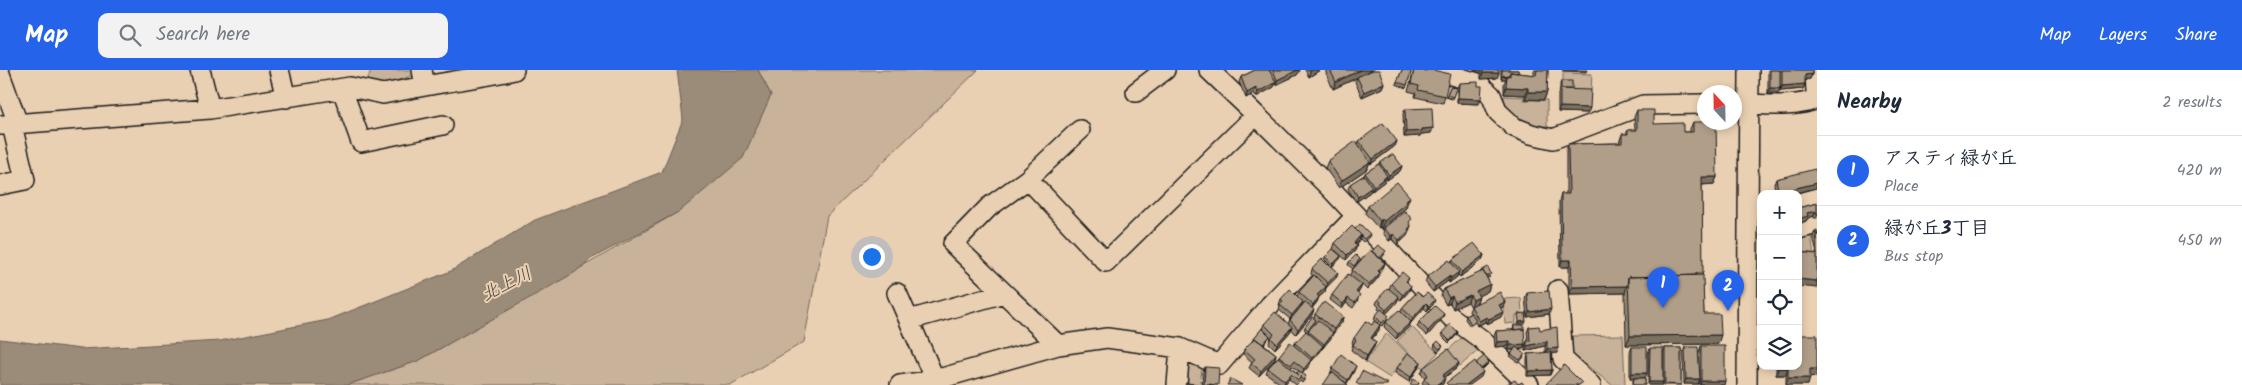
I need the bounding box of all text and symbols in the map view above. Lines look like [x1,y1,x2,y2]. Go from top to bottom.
search box [98,13,448,58]
text: Map [25,16,68,55]
text: Search here [156,20,250,50]
icon: search [116,21,144,49]
text: Map [2040,21,2071,50]
text: Layers [2099,21,2147,50]
text: Share [2175,21,2217,50]
north arrow [1697,85,1742,130]
text: Nearby [1837,86,1902,119]
text: 2 results [2162,90,2222,115]
text: アスティ緑が丘 [1884,144,2017,174]
text: 1 [1851,158,1855,183]
text: 420 m [2177,158,2222,183]
text: Place [1884,174,1918,199]
map controls [1757,190,1802,370]
button: + [1757,190,1802,235]
text: 緑が丘3丁目 [1884,214,1989,244]
text: 2 [1848,228,1858,253]
text: 450 m [2177,228,2222,253]
button: − [1757,235,1802,280]
your location [859,244,885,270]
text: Bus stop [1884,244,1943,269]
water label: 北上川 [476,260,538,310]
pin: 1 [1647,267,1679,308]
pin: 2 [1712,270,1744,311]
button: locate [1757,280,1802,325]
button: layers [1757,325,1802,370]

